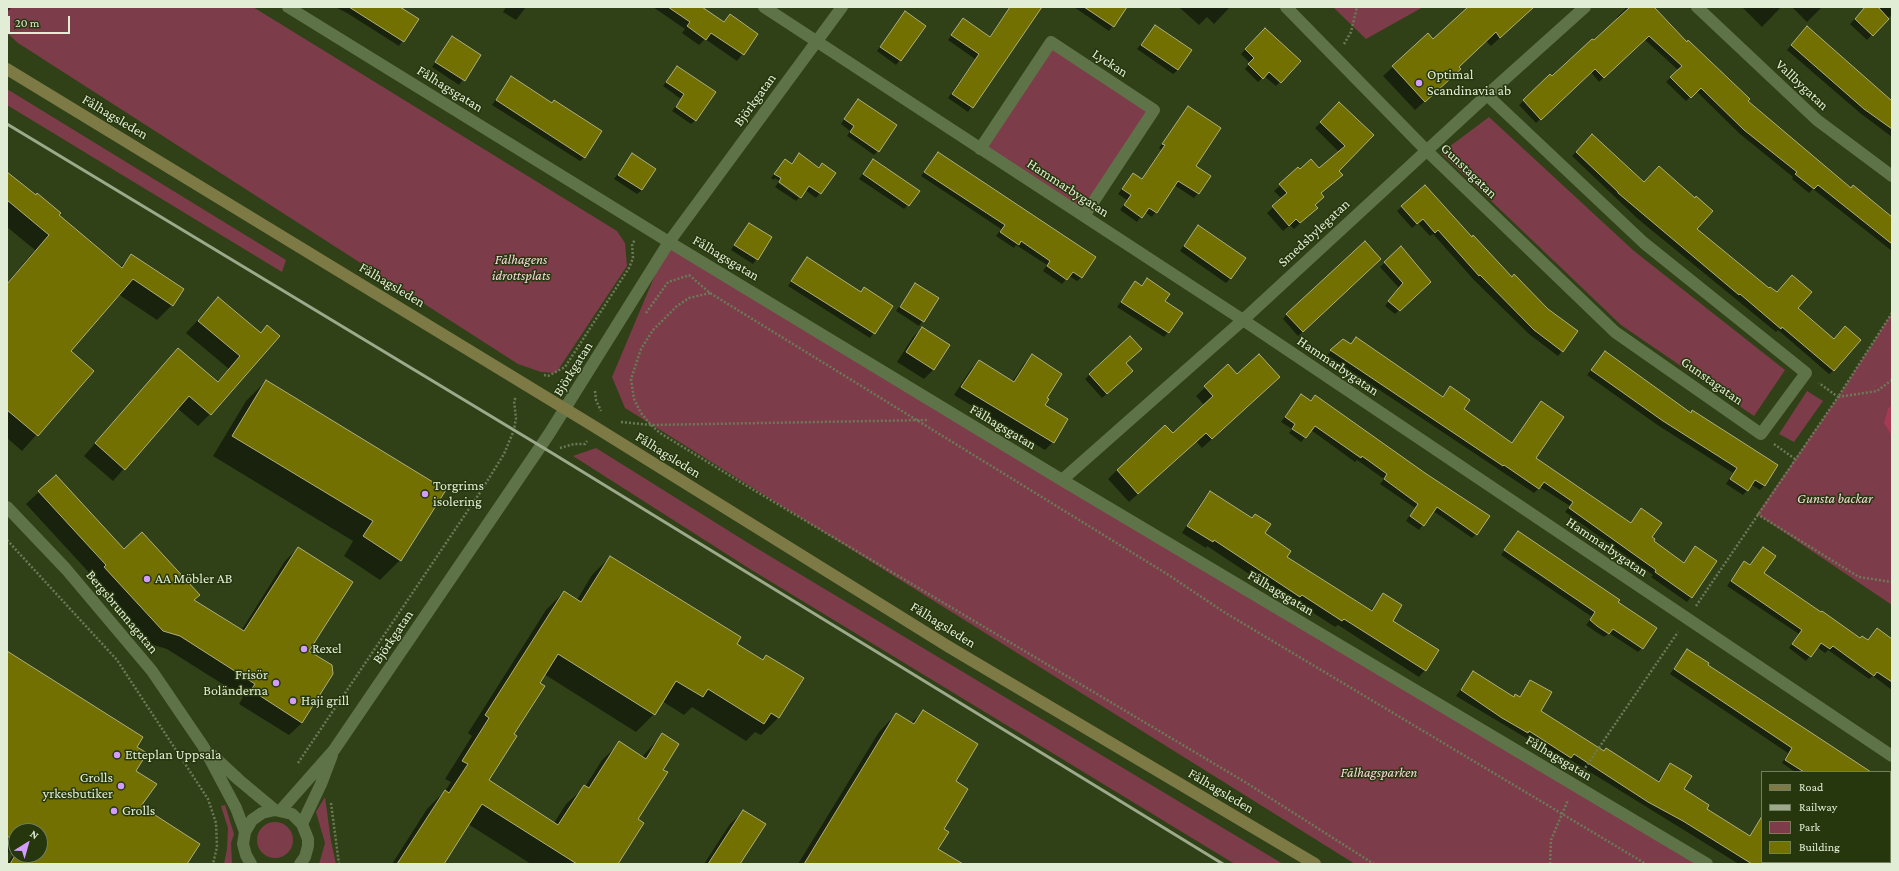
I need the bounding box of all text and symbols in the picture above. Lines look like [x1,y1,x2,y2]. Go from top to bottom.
scale bar [10,8,72,34]
text: 20 m [15,16,39,30]
street label: Lyckan [1089,45,1131,81]
street label: Vallbygatan [1772,56,1832,114]
street label: Fålhagsgatan [414,62,486,116]
place label: Optimal Scandinavia ab [1427,67,1511,100]
street label: Björkgatan [730,70,780,130]
marker: Optimal Scandinavia ab [1414,78,1424,88]
street label: Fålhagsleden [79,91,151,143]
street label: Gunstagatan [1437,140,1501,202]
street label: Hammarbygatan [1024,155,1112,221]
street label: Smedsbylegatan [1275,196,1353,270]
street label: Fålhagsgatan [690,232,762,284]
park label: Fålhagens idrottsplats [492,252,550,284]
street label: Fålhagsleden [356,259,428,311]
street label: Hammarbygatan [1294,333,1382,399]
street label: Björkgatan [550,339,596,399]
street label: Gunstagatan [1678,353,1746,409]
street label: Fålhagsgatan [967,401,1039,453]
street label: Fålhagsleden [632,428,704,482]
place label: Torgrims isolering [433,478,484,510]
marker: Torgrims isolering [420,489,430,499]
park label: Gunsta backar [1797,491,1873,507]
street label: Hammarbygatan [1563,514,1651,580]
street label: Bergsbrunnagatan [82,567,162,657]
street label: Fålhagsgatan [1245,567,1317,619]
place label: AA Möbler AB [155,571,232,587]
marker: AA Möbler AB [142,574,152,584]
street label: Fålhagsleden [907,598,979,652]
street label: Björkgatan [369,607,417,667]
place label: Rexel [312,641,342,657]
marker: Rexel [299,644,309,654]
place label: Frisör Boländerna [203,667,268,700]
marker: Frisör Boländerna [271,678,281,688]
place label: Haji grill [301,693,349,709]
marker: Haji grill [288,696,298,706]
street label: Fålhagsgatan [1523,732,1595,784]
place label: Etteplan Uppsala [125,747,221,763]
marker: Etteplan Uppsala [112,750,122,760]
street label: Fålhagsleden [1185,765,1257,817]
park label: Fålhagsparken [1341,765,1417,781]
place label: Grolls yrkesbutiker [43,770,113,802]
legend [1761,771,1891,863]
text: Road [1799,780,1823,794]
marker: Grolls yrkesbutiker [116,781,126,791]
text: Railway [1799,800,1837,814]
place label: Grolls [122,803,155,819]
marker: Grolls [109,806,119,816]
text: Park [1799,820,1820,834]
north arrow [8,823,48,863]
text: N [28,827,41,841]
text: Building [1799,840,1840,854]

